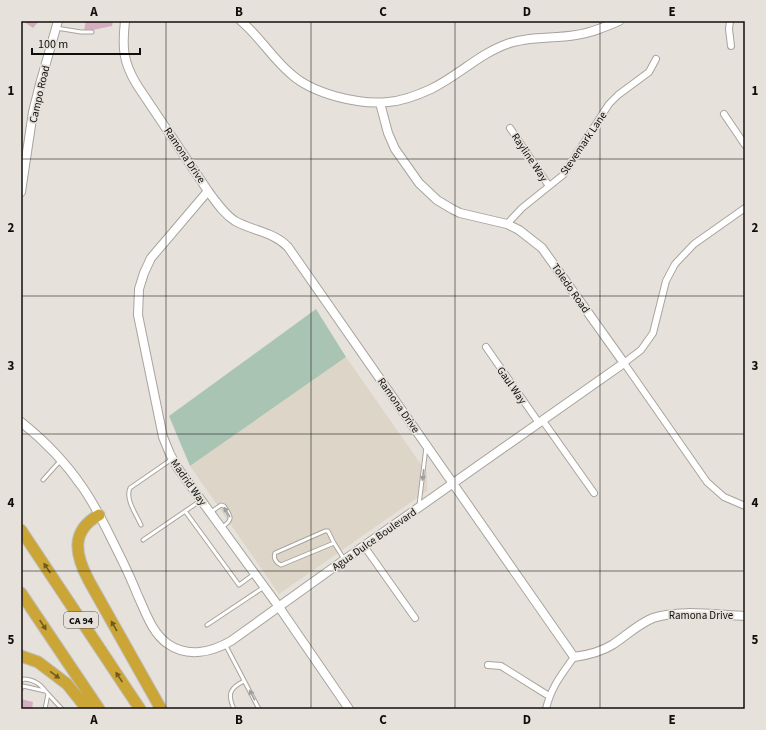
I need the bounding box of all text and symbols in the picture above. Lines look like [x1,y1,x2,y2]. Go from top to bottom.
text: A [89,3,98,21]
text: B [235,3,243,21]
text: C [379,3,387,21]
text: D [523,3,531,21]
text: E [668,3,676,21]
scale bar [32,30,140,56]
text: 100 m [38,36,68,53]
street label: Campo Road [26,64,53,124]
text: 1 [8,82,15,100]
text: 1 [752,82,759,100]
street label: Stevemark Lane [557,108,611,178]
street label: Ramona Drive [160,124,209,187]
street label: Rayline Way [508,130,551,184]
text: 2 [8,219,15,237]
text: 2 [752,219,759,237]
street label: Toledo Road [548,261,593,316]
text: 3 [8,357,15,375]
text: 3 [752,357,759,375]
street label: Gaul Way [493,364,530,407]
street label: Ramona Drive [374,375,424,436]
street label: Madrid Way [167,456,210,509]
one-way arrow [420,469,426,481]
text: 4 [8,494,15,512]
text: 4 [752,494,759,512]
street label: Agua Dulce Boulevard [329,505,420,574]
one-way arrow [223,506,230,517]
one-way arrow [43,563,50,574]
street label: Ramona Drive [669,608,734,623]
road number: CA 94 [64,612,98,628]
one-way arrow [39,620,47,630]
one-way arrow [111,621,118,632]
text: 5 [8,631,15,649]
text: 5 [752,631,759,649]
one-way arrow [50,671,60,679]
one-way arrow [115,671,123,682]
one-way arrow [249,689,255,701]
text: A [89,711,98,729]
text: B [235,711,243,729]
text: C [379,711,387,729]
text: D [523,711,531,729]
text: E [668,711,676,729]

